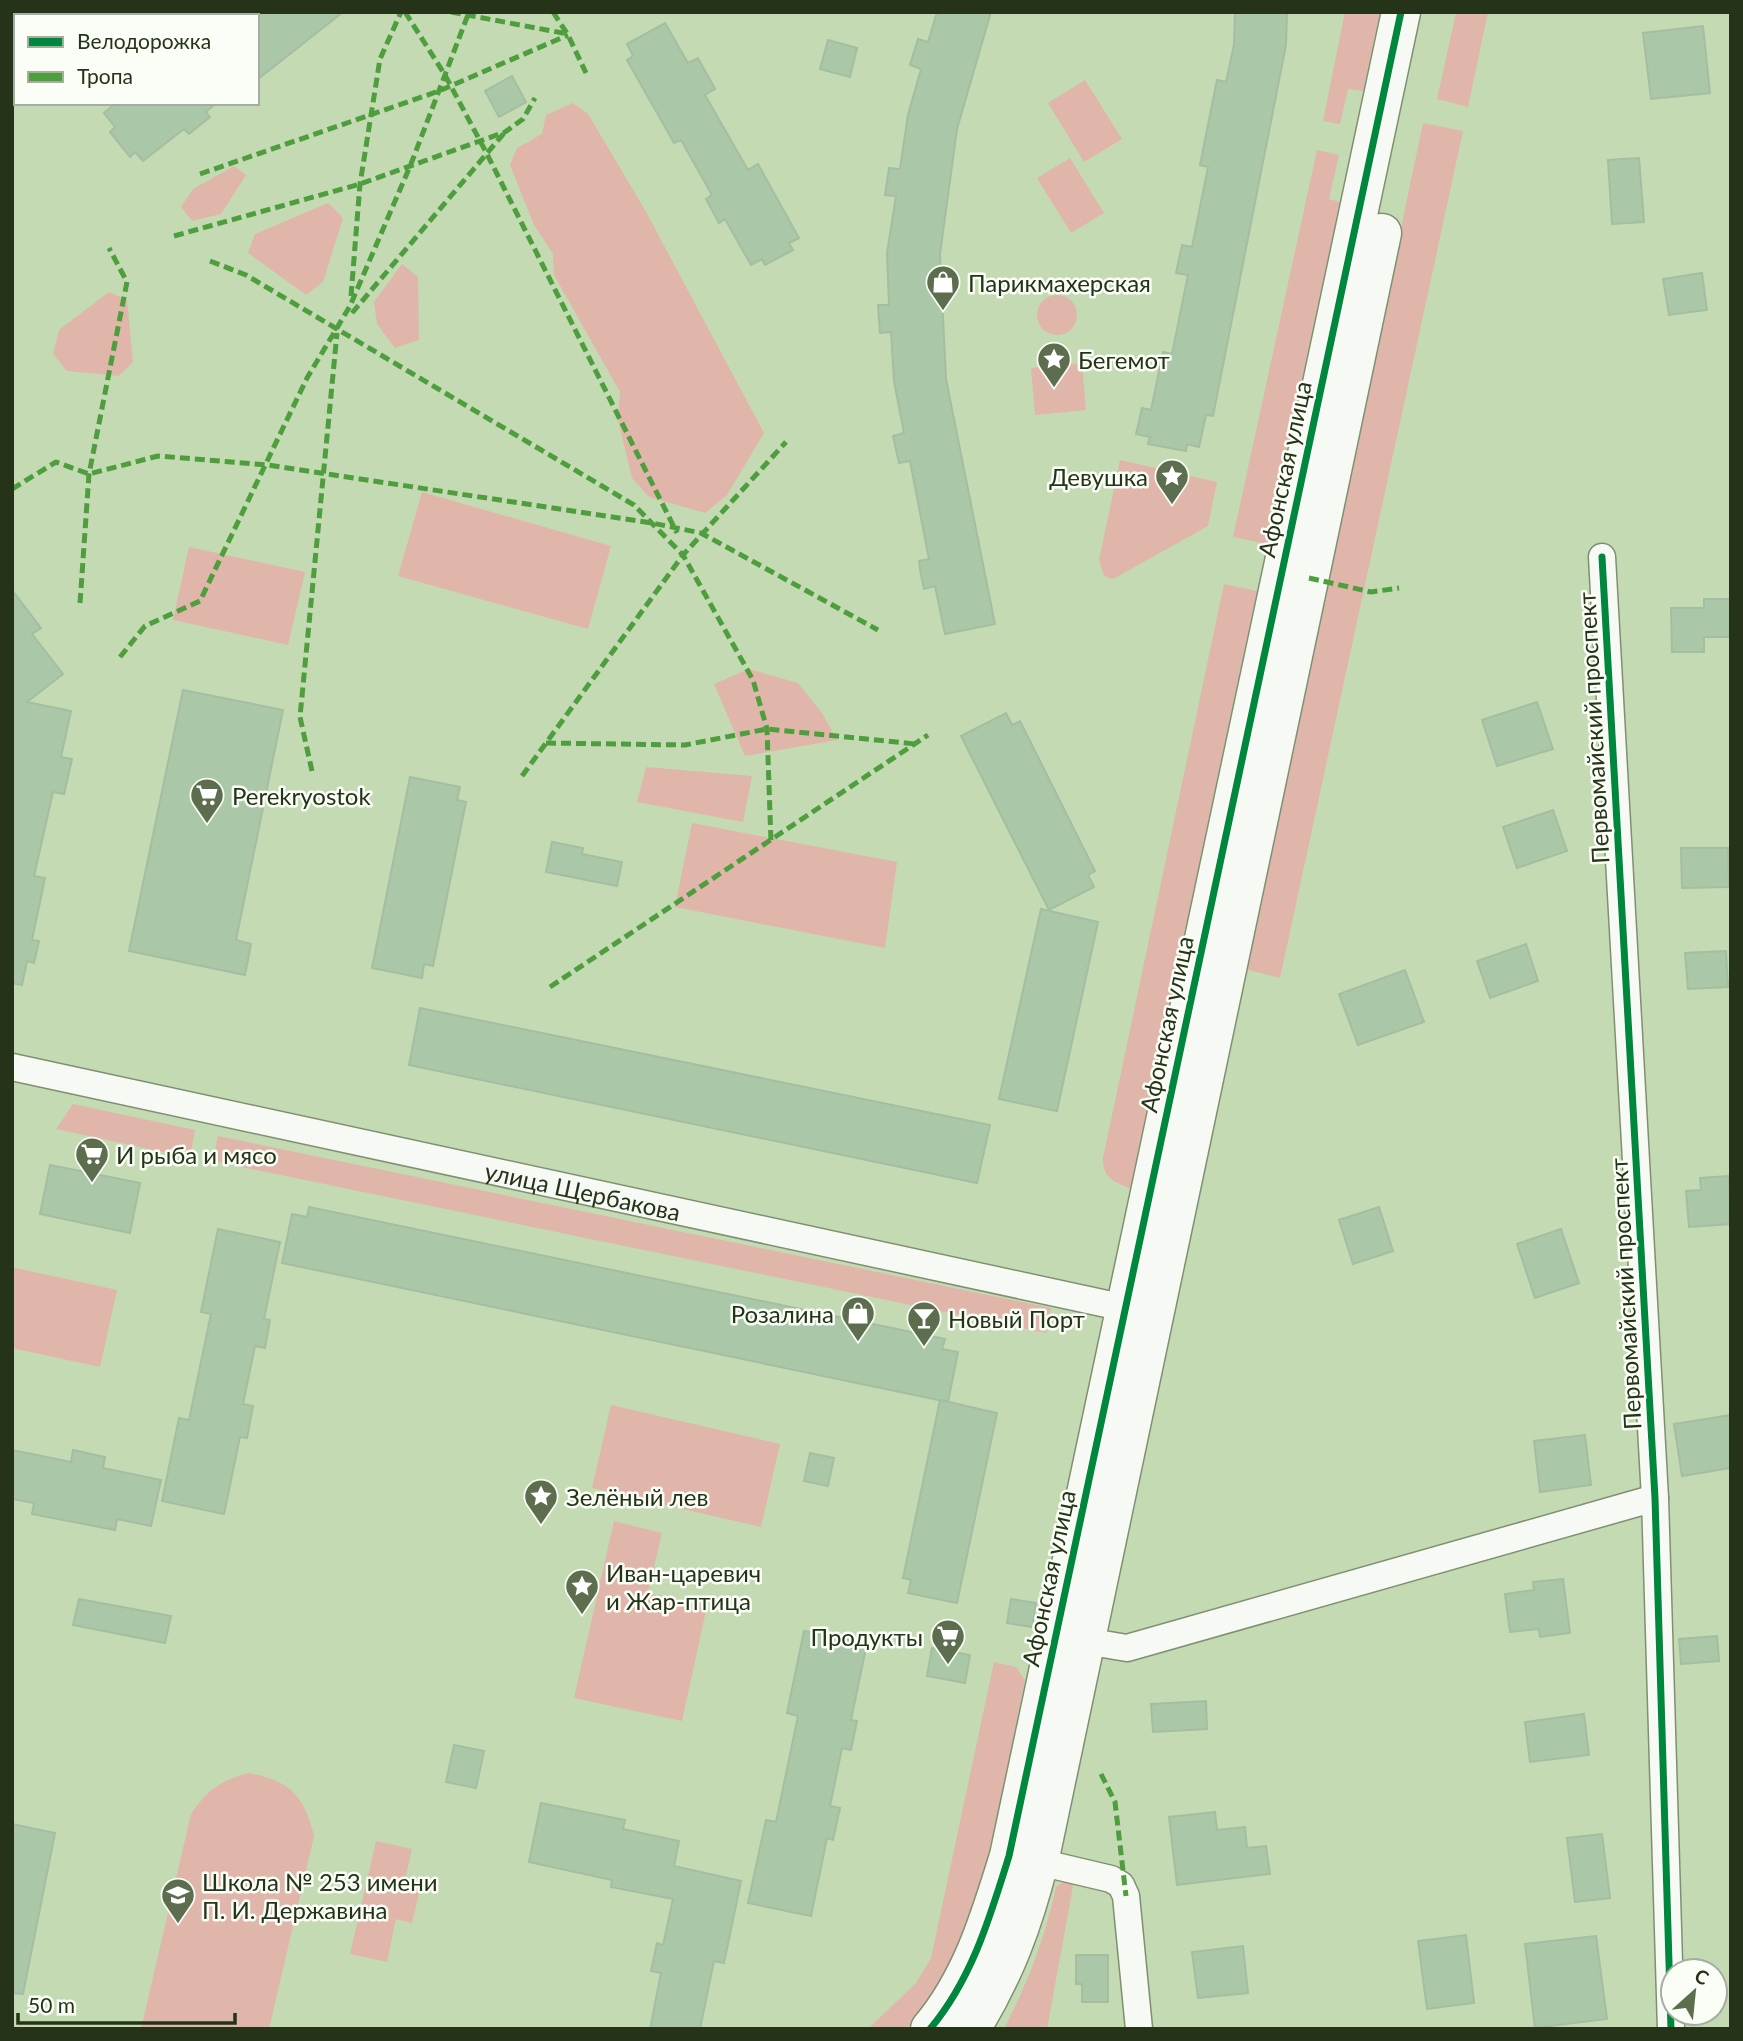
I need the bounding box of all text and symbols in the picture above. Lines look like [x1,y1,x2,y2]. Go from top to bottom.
legend [14,14,259,105]
text: Велодорожка [77,28,211,53]
text: Тропа [77,63,133,88]
shop icon: Парикмахерская [924,263,962,312]
place label: Парикмахерская [968,268,1151,297]
place icon: Бегемот [1035,340,1073,389]
place label: Бегемот [1078,345,1170,374]
street label: Афонская улица [1251,378,1317,560]
place icon: Девушка [1153,457,1191,506]
place label: Девушка [1049,462,1148,491]
street label: Первомайский проспект [1571,591,1615,865]
supermarket icon: Perekryostok [188,776,226,825]
place label: Perekryostok [232,781,371,810]
street label: Афонская улица [1133,933,1199,1115]
supermarket icon: И рыба и мясо [73,1135,111,1184]
place label: И рыба и мясо [116,1140,277,1169]
street label: улица Щербакова [482,1155,683,1226]
street label: Первомайский проспект [1603,1157,1647,1431]
shop icon: Розалина [839,1294,877,1343]
place label: Розалина [731,1299,834,1328]
bar icon: Новый Порт [905,1299,943,1348]
place label: Новый Порт [948,1304,1085,1333]
place icon: Зелёный лев [522,1477,560,1526]
place label: Зелёный лев [566,1482,708,1511]
street label: Афонская улица [1015,1487,1081,1669]
place label: Иван-царевич и Жар-птица [606,1558,761,1615]
place icon: Иван-царевич и Жар-птица [563,1567,601,1616]
supermarket icon: Продукты [929,1617,967,1666]
place label: Продукты [810,1622,923,1651]
place label: Школа № 253 имени П. И. Державина [202,1867,438,1924]
school or university icon: Школа № 253 имени П. И. Державина [159,1876,197,1925]
north arrow [1659,1957,1729,2027]
text: С [1691,1963,1713,1990]
scale bar [18,1982,234,2026]
text: 50 m [28,1992,75,2017]

